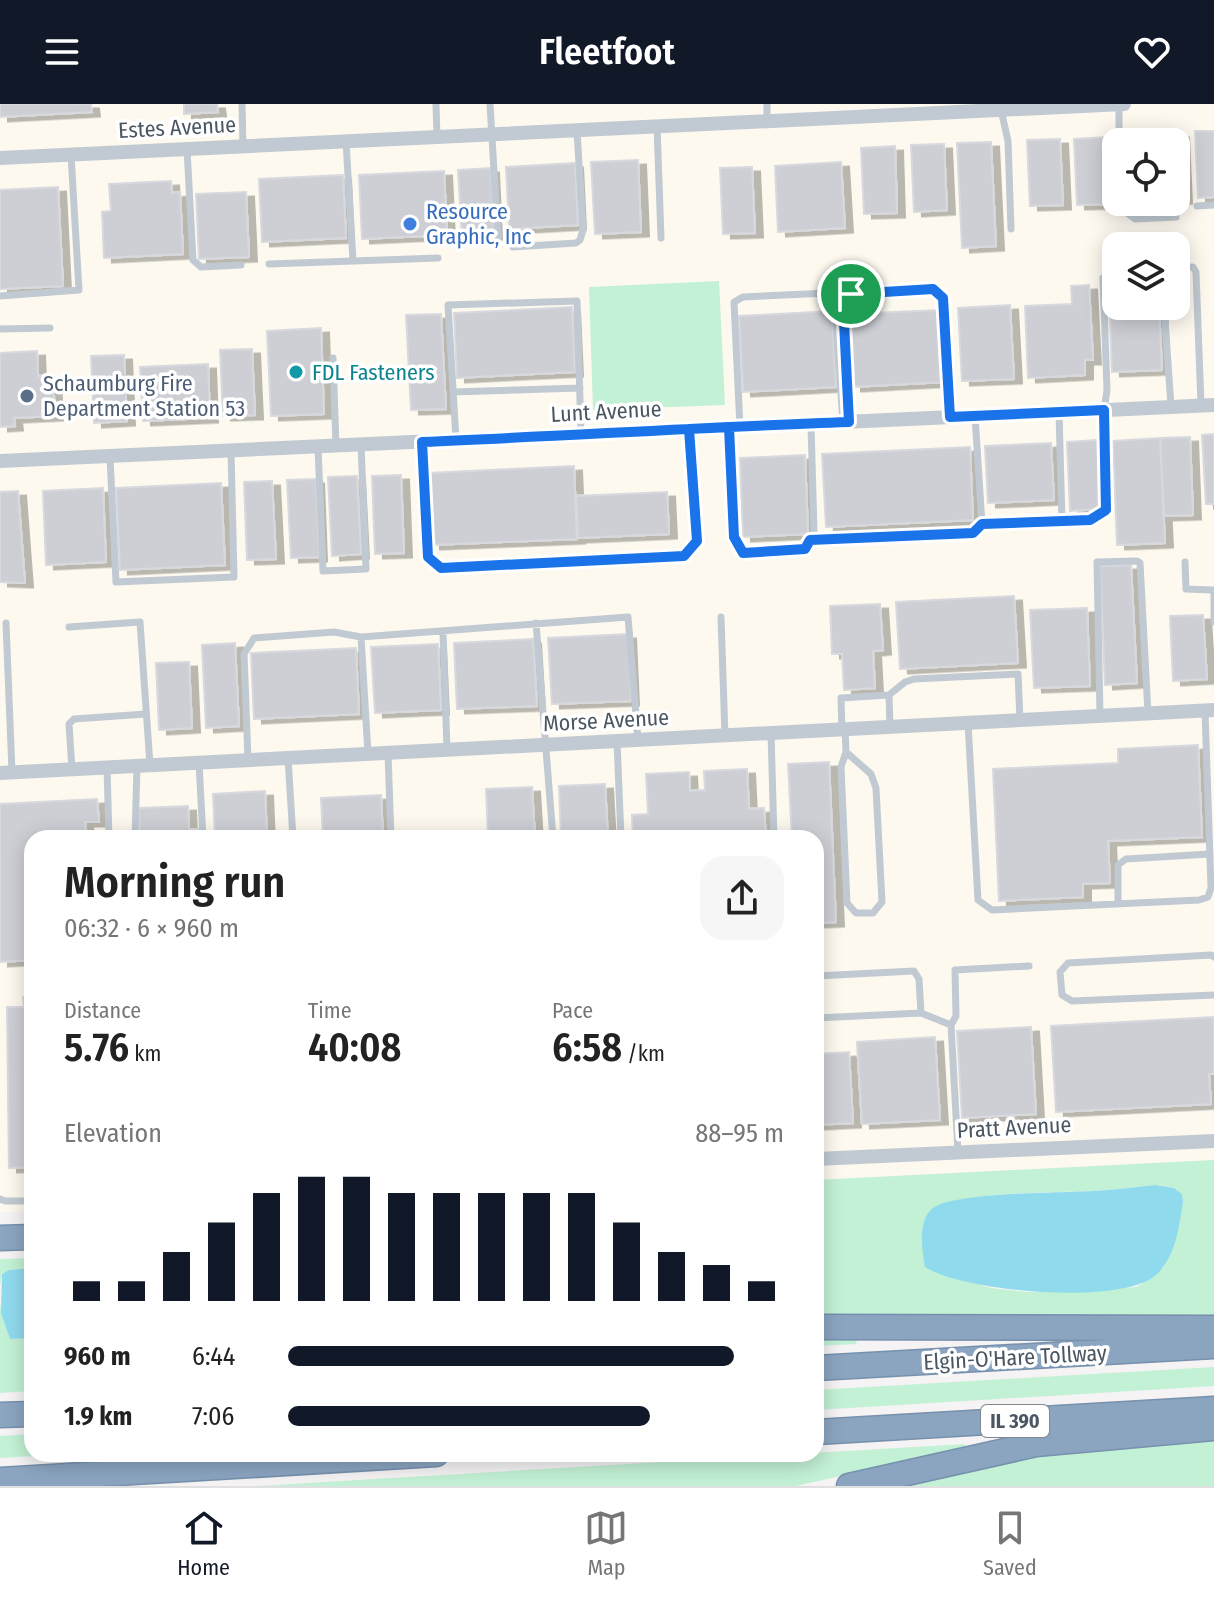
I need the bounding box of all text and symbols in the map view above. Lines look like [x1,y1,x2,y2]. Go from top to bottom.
icon: menu [40,30,84,74]
text: Fleetfoot [539,30,675,74]
icon: heart [1130,30,1174,74]
street label: Estes Avenue [117,111,237,144]
map controls [1102,128,1190,320]
button: locate [1102,128,1190,216]
place label: Resource Graphic, Inc [426,198,532,250]
marker: Resource Graphic, Inc [401,215,419,233]
button: layers [1102,232,1190,320]
pin [817,260,885,328]
icon: arrive [829,272,873,316]
place label: FDL Fasteners [312,359,435,386]
marker: FDL Fasteners [287,363,305,381]
place label: Schaumburg Fire Department Station 53 [43,370,245,422]
marker: Schaumburg Fire Department Station 53 [18,387,36,405]
street label: Lunt Avenue [550,395,662,428]
street label: Morse Avenue [542,704,670,737]
text: Morning run [64,856,285,909]
button: share [700,856,784,940]
text: 06:32 · 6 × 960 m [64,913,239,944]
text: Distance [64,997,141,1024]
text: Time [308,997,352,1024]
text: Pace [552,997,593,1024]
text: 5.76 [64,1024,129,1072]
text: 40:08 [308,1024,401,1072]
text: 6:58 [552,1024,622,1072]
text: km [129,1040,161,1067]
text: /km [622,1040,665,1067]
street label: Pratt Avenue [956,1111,1072,1144]
text: Elevation [64,1118,162,1149]
text: 88–95 m [695,1118,784,1149]
street label: Elgin-O'Hare Tollway [923,1339,1108,1376]
text: 960 m [64,1341,130,1372]
text: 6:44 [192,1341,235,1372]
text: 1.9 km [64,1401,132,1432]
text: 7:06 [192,1401,234,1432]
road number: IL 390 [981,1405,1049,1437]
tab: Home [177,1506,230,1581]
tab: Map [584,1506,628,1581]
tab: Saved [983,1506,1037,1581]

